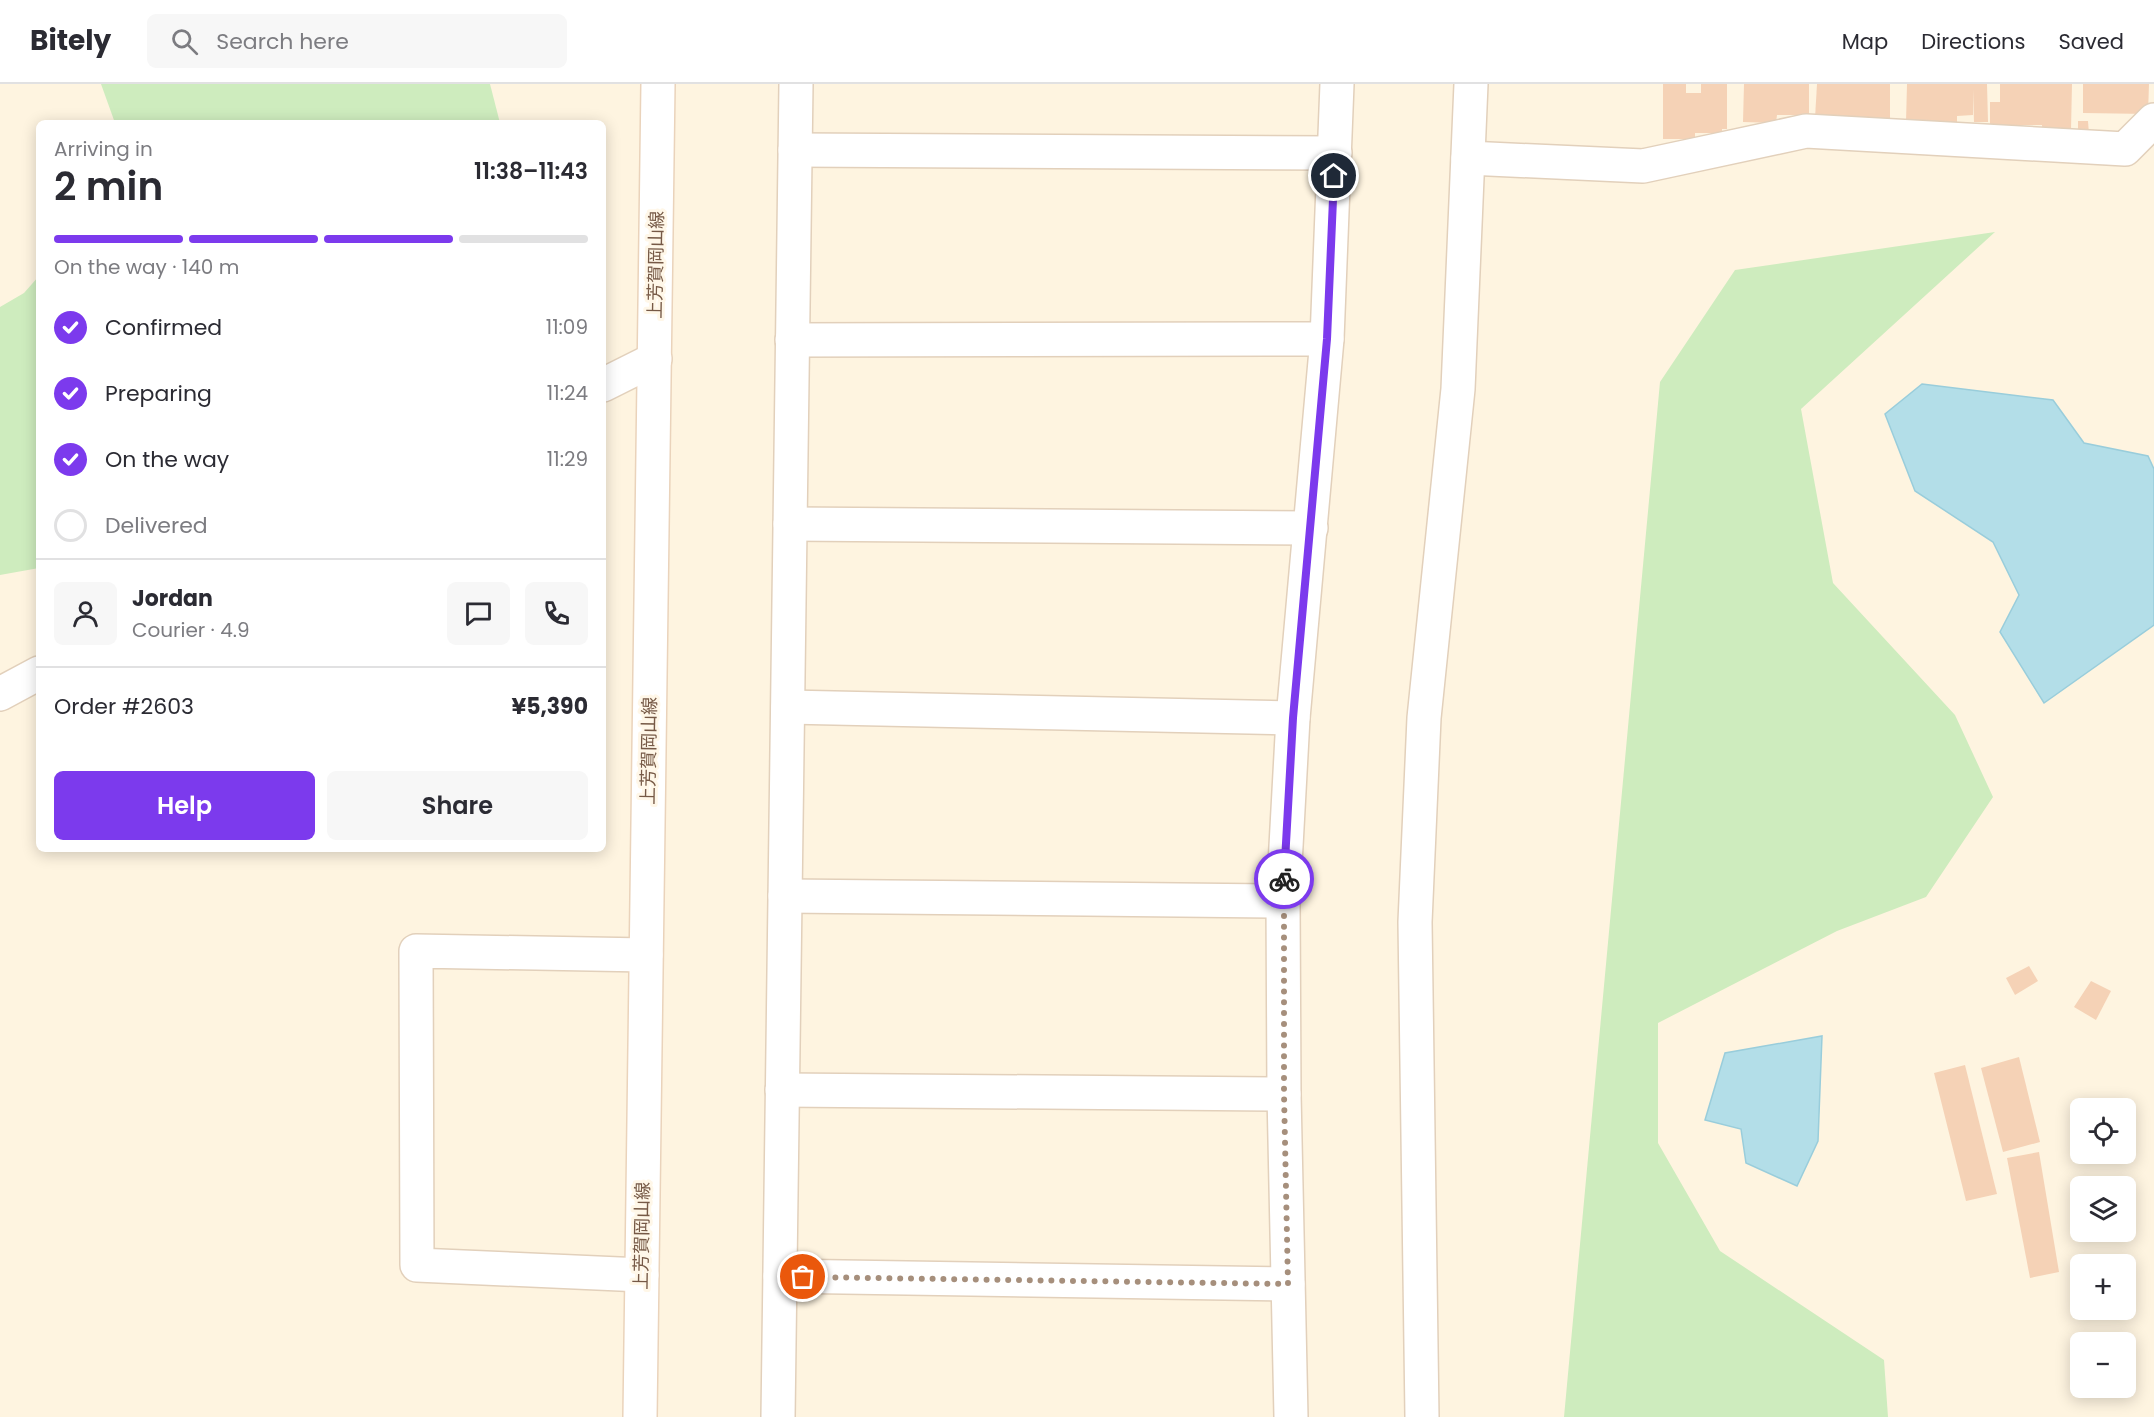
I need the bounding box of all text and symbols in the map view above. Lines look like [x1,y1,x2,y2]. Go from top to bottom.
search box [147,14,567,68]
text: Bitely [30,21,111,60]
icon: search [168,25,201,58]
text: Search here [216,26,349,57]
text: Map [1842,27,1888,56]
text: Directions [1921,27,2025,56]
text: Saved [2058,27,2124,56]
text: Arriving in [54,135,153,163]
pin [1308,150,1359,201]
text: 11:38–11:43 [474,156,588,187]
text: 2 min [54,159,163,214]
icon: home [1317,159,1350,192]
street label: 上芳賀岡山線 [642,211,669,319]
text: On the way · 140 m [54,253,239,281]
icon: check [54,311,87,344]
text: Confirmed [105,312,222,343]
text: 11:09 [546,313,588,341]
icon: check [54,377,87,410]
text: Preparing [105,378,212,409]
text: 11:24 [547,379,588,407]
icon: check [54,443,87,476]
text: On the way [105,444,229,475]
text: 11:29 [547,445,588,473]
text: Delivered [105,510,208,541]
button: person [54,582,117,645]
button: chat [447,582,510,645]
button: phone [525,582,588,645]
text: Jordan [132,583,213,614]
text: Courier · 4.9 [132,616,250,644]
text: Order #2603 [54,691,194,722]
text: ¥5,390 [511,691,588,722]
street label: 上芳賀岡山線 [635,697,662,805]
button: Help [54,771,315,840]
button: Share [327,771,588,840]
courier [1254,849,1314,909]
icon: bike [1268,863,1301,896]
map controls [2070,1098,2136,1398]
button: locate [2070,1098,2136,1164]
button: layers [2070,1176,2136,1242]
street label: 上芳賀岡山線 [628,1182,655,1290]
pin [777,1251,828,1302]
button: + [2070,1254,2136,1320]
icon: bag [786,1260,819,1293]
button: − [2070,1332,2136,1398]

